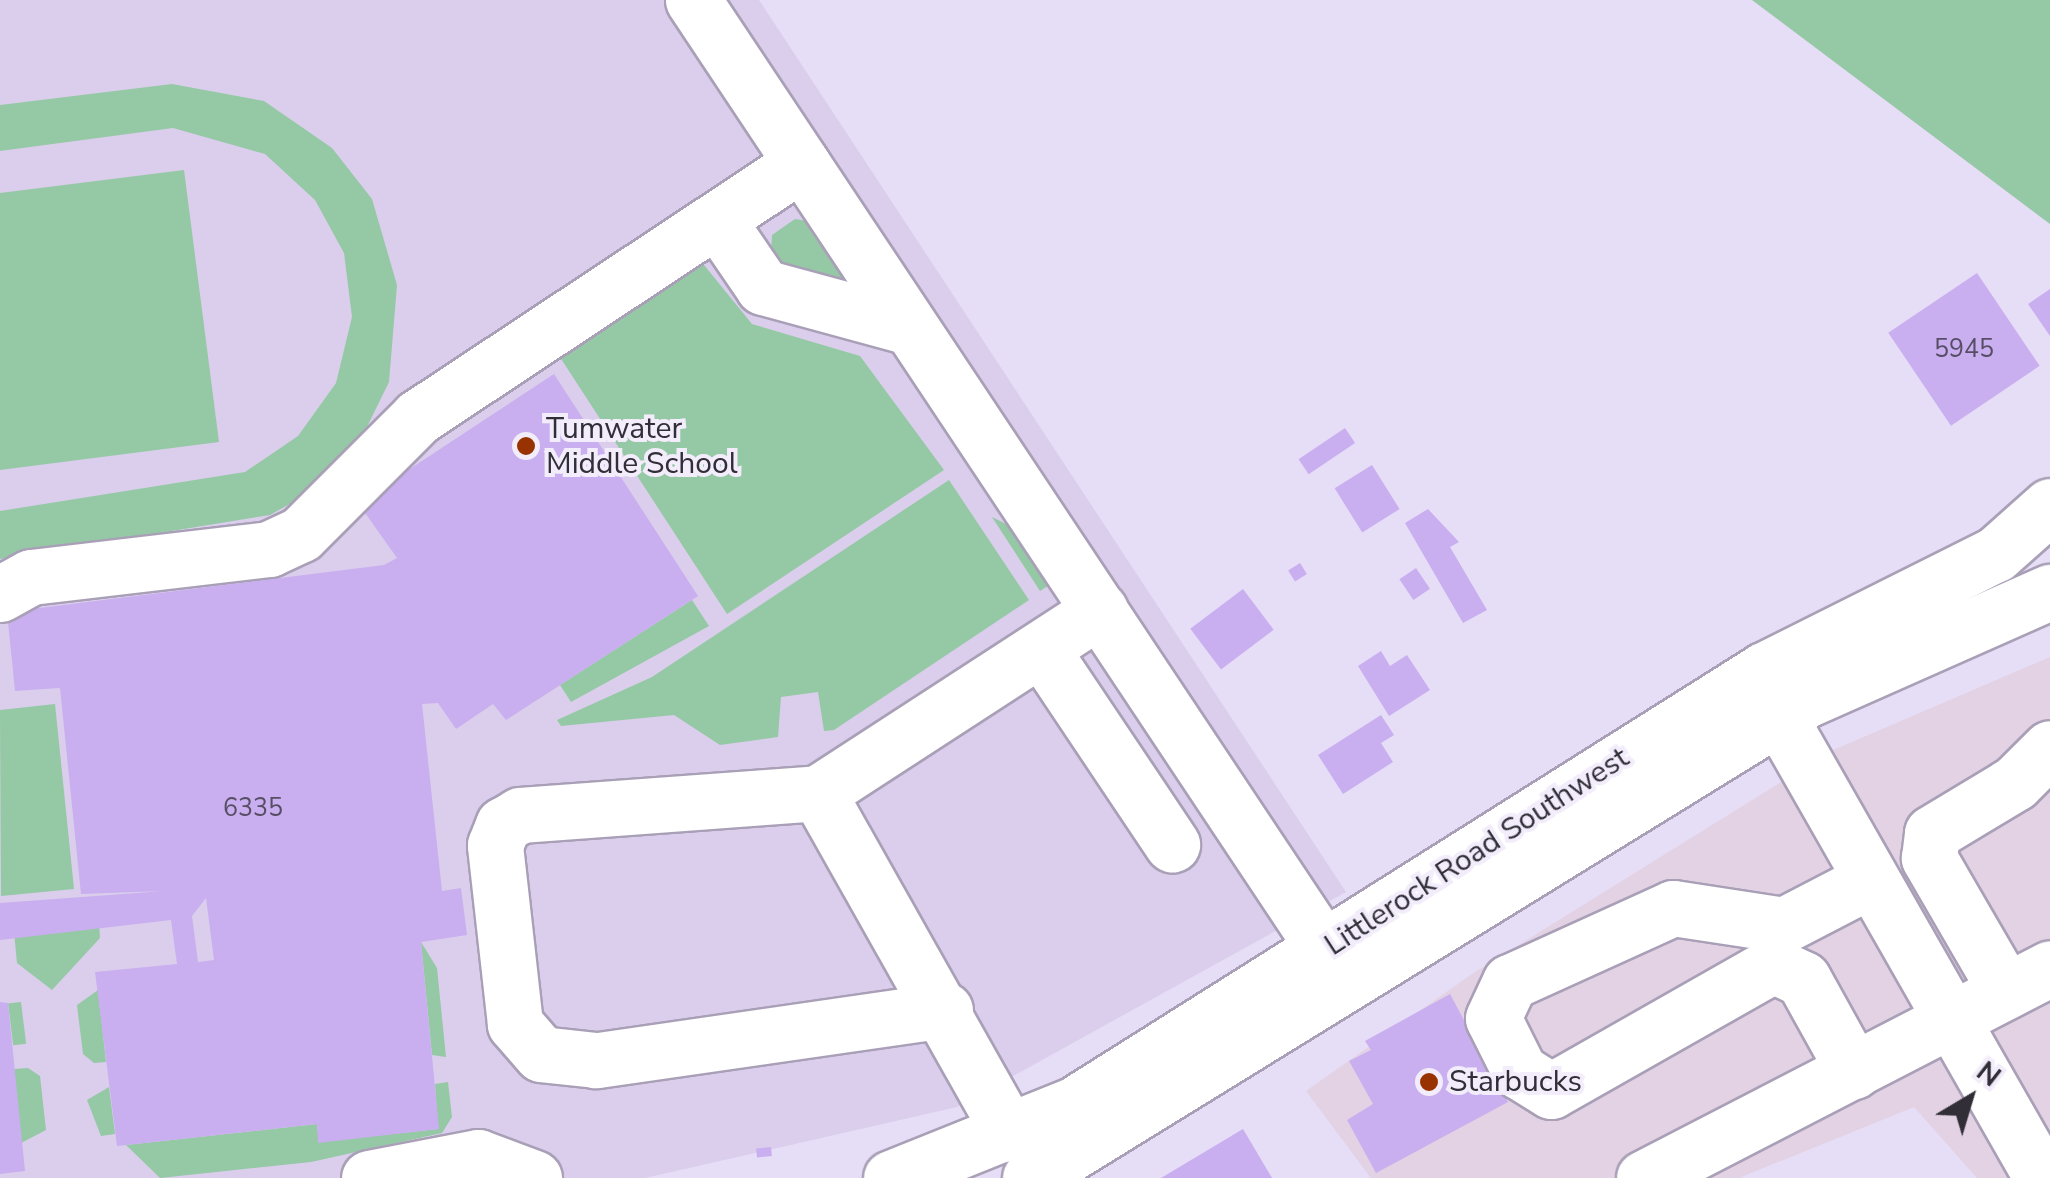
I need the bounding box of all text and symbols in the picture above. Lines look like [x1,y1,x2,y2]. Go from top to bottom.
house number: 5945 [1934,334,1994,364]
place label: Tumwater Middle School [546,411,738,482]
marker: Tumwater Middle School [515,435,537,457]
street label: Littlerock Road Southwest [1318,740,1636,964]
house number: 6335 [223,793,283,823]
north arrow [1920,1048,2020,1148]
text: N [1969,1053,2008,1096]
place label: Starbucks [1449,1064,1582,1100]
marker: Starbucks [1418,1071,1440,1093]

